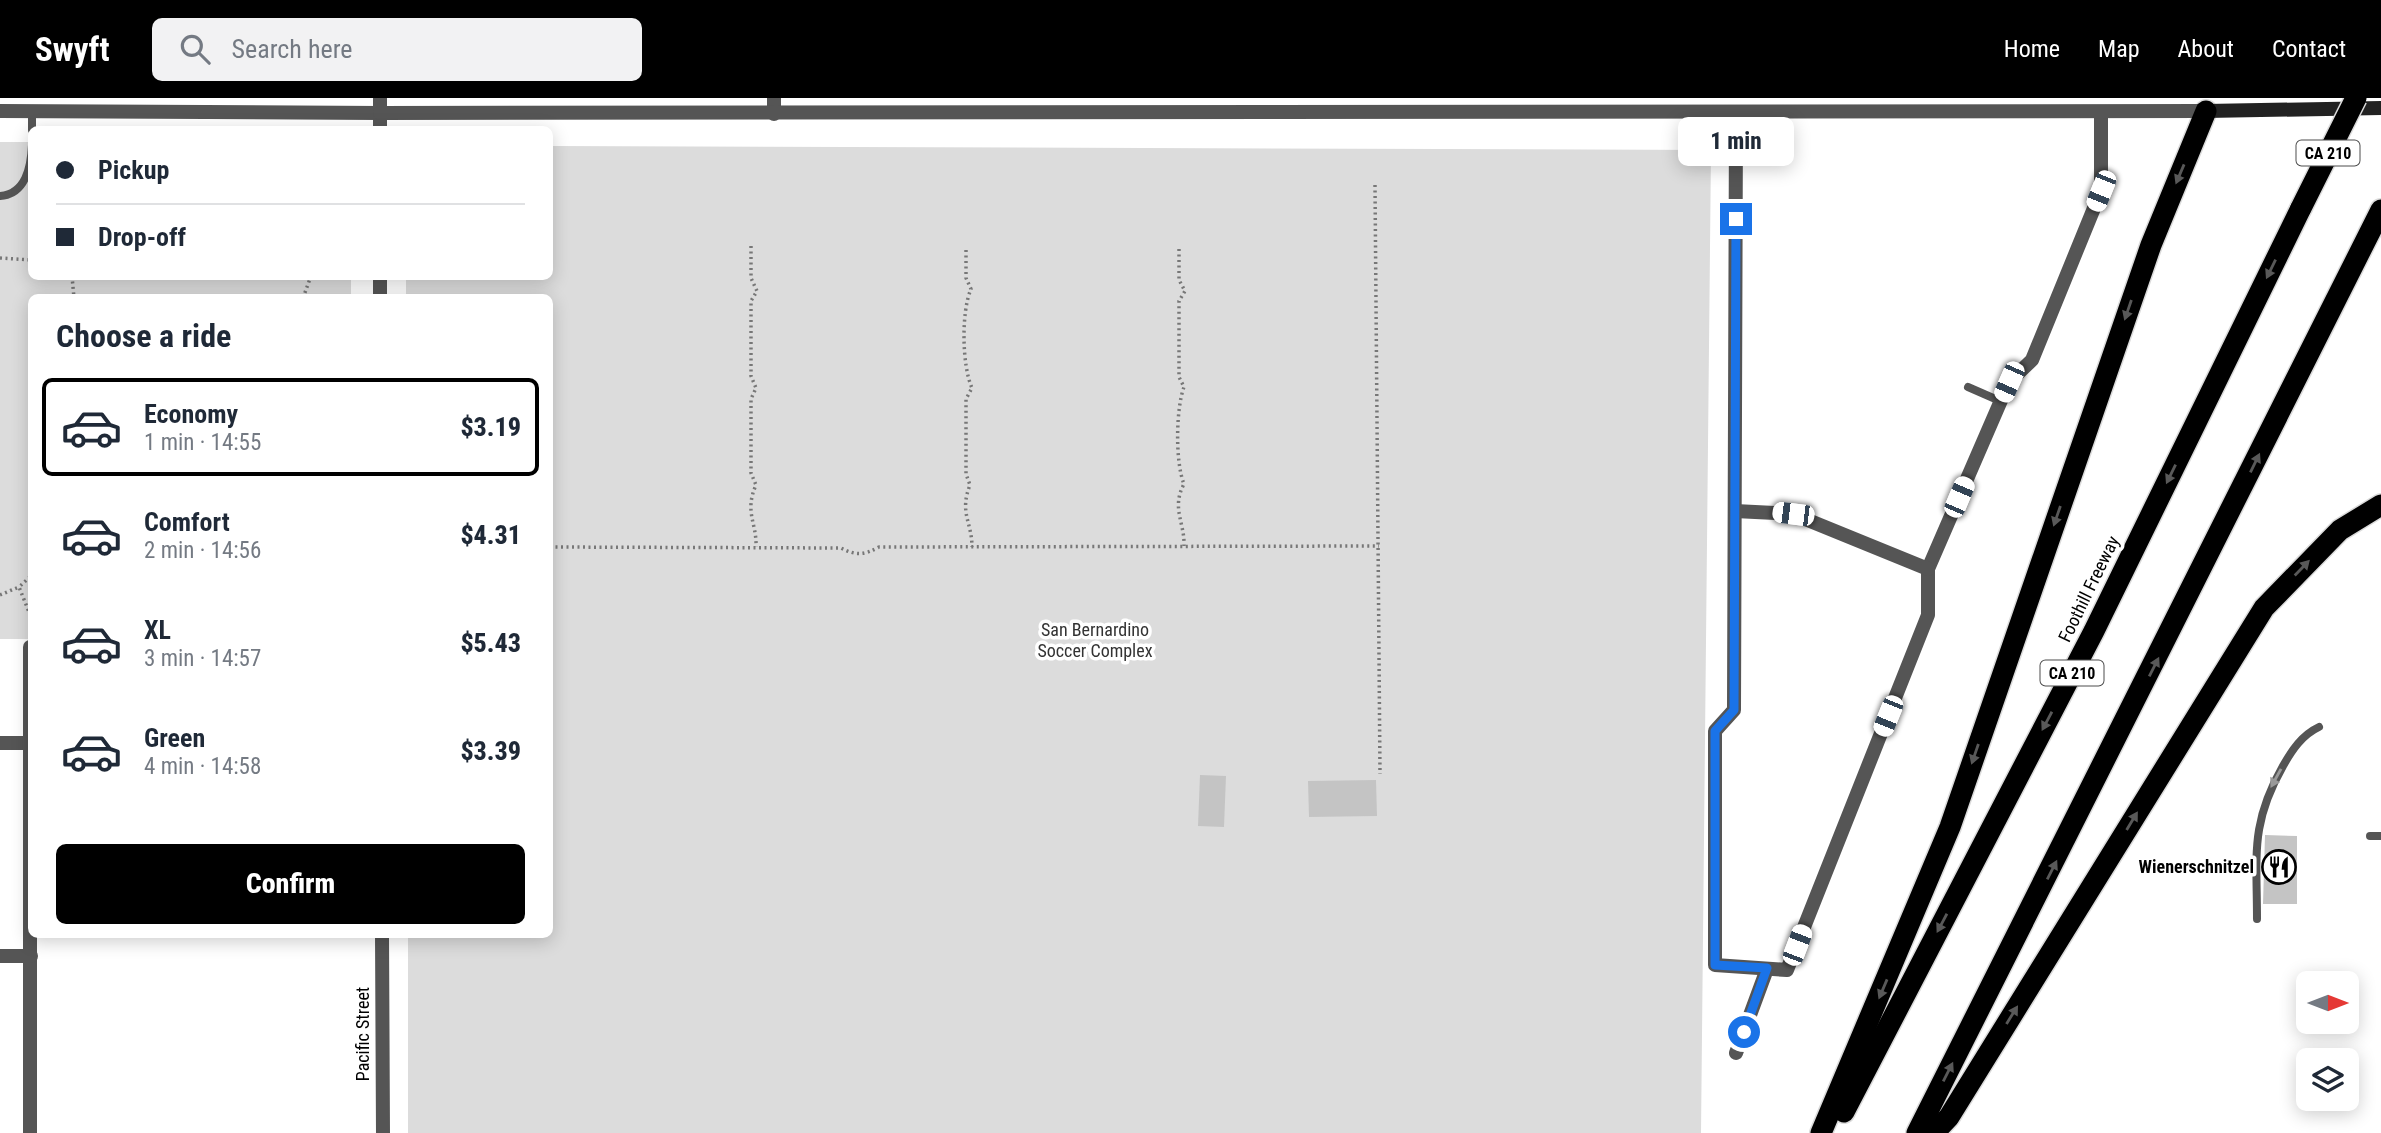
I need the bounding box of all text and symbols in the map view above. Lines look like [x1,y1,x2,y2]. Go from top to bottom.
search box [152,18,642,81]
text: Swyft [35,30,110,69]
icon: search [176,30,214,68]
text: Search here [232,34,353,64]
text: Home [2004,35,2060,63]
text: Map [2098,35,2140,63]
text: About [2178,35,2234,63]
text: Contact [2272,35,2346,63]
callout: 1 min [1678,117,1794,166]
text: 1 min [1710,128,1762,155]
road number: CA 210 [2296,140,2360,166]
text: Pickup [98,155,169,185]
one-way arrow [2174,163,2185,184]
car [2084,168,2119,214]
route end [1720,203,1752,235]
text: Drop-off [98,222,186,252]
one-way arrow [2266,259,2277,279]
one-way arrow [2122,299,2133,320]
text: Choose a ride [56,317,231,355]
car [1991,359,2028,405]
icon: car [60,396,123,459]
text: Economy [144,399,238,429]
text: $3.19 [460,412,521,442]
text: 1 min · 14:55 [144,429,261,456]
one-way arrow [2250,453,2261,473]
one-way arrow [2166,464,2177,484]
car [1942,474,1977,520]
car [1771,501,1816,527]
icon: car [60,504,123,567]
one-way arrow [2051,506,2062,527]
text: Comfort [144,507,230,537]
text: $4.31 [460,520,521,550]
street label: Foothill Freeway [2054,532,2123,645]
text: 2 min · 14:56 [144,537,261,564]
one-way arrow [2293,560,2310,577]
icon: car [60,612,123,675]
text: XL [144,615,171,645]
park label: San Bernardino Soccer Complex [1037,619,1153,661]
text: $5.43 [460,628,521,658]
text: 3 min · 14:57 [144,645,261,672]
one-way arrow [2148,657,2159,677]
road number: CA 210 [2040,660,2104,686]
car [1871,693,1906,739]
one-way arrow [2042,711,2053,731]
icon: car [60,720,123,783]
text: Green [144,723,205,753]
text: $3.39 [460,736,521,766]
one-way arrow [1969,744,1980,765]
text: 4 min · 14:58 [144,753,261,780]
one-way arrow [2270,768,2282,787]
one-way arrow [2126,812,2138,831]
button: Confirm [56,844,525,924]
restaurant icon: Wienerschnitzel [2260,848,2298,886]
place label: Wienerschnitzel [2139,856,2254,877]
one-way arrow [2046,860,2057,880]
one-way arrow [1937,913,1949,933]
car [1780,922,1815,968]
north arrow [2296,971,2359,1034]
map controls [2296,971,2359,1111]
one-way arrow [1877,979,1889,999]
street label: Pacific Street [352,987,373,1081]
one-way arrow [2006,1005,2019,1025]
route start [1728,1016,1760,1048]
button: layers [2296,1048,2359,1111]
one-way arrow [1942,1063,1954,1082]

